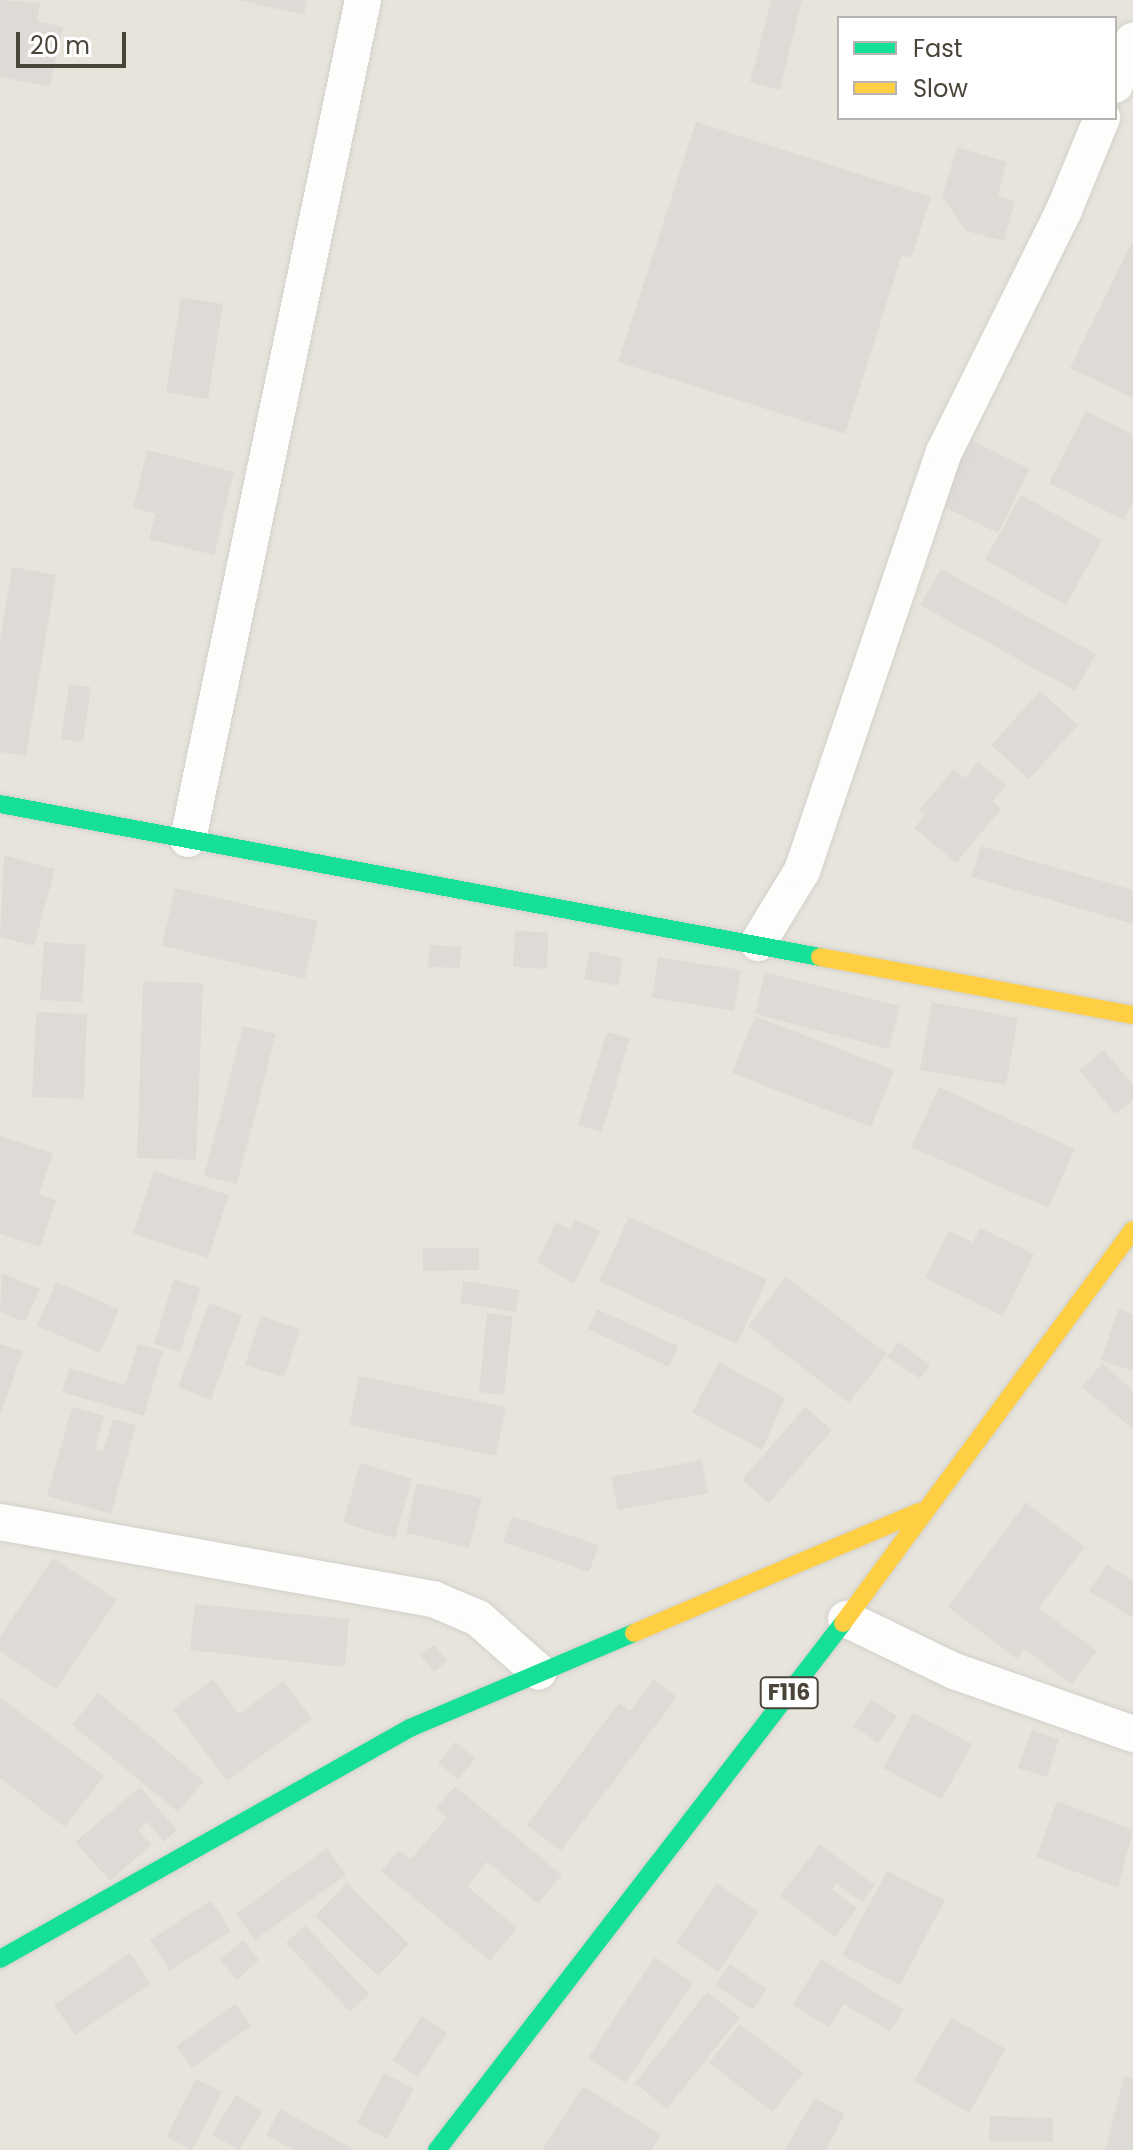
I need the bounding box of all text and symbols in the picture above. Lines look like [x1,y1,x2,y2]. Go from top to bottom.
scale bar [20,16,130,66]
legend [837,16,1117,120]
text: 20 m [30,29,90,62]
text: Fast [913,32,963,65]
text: Slow [913,72,968,105]
road number: F116 [759,1675,819,1711]

